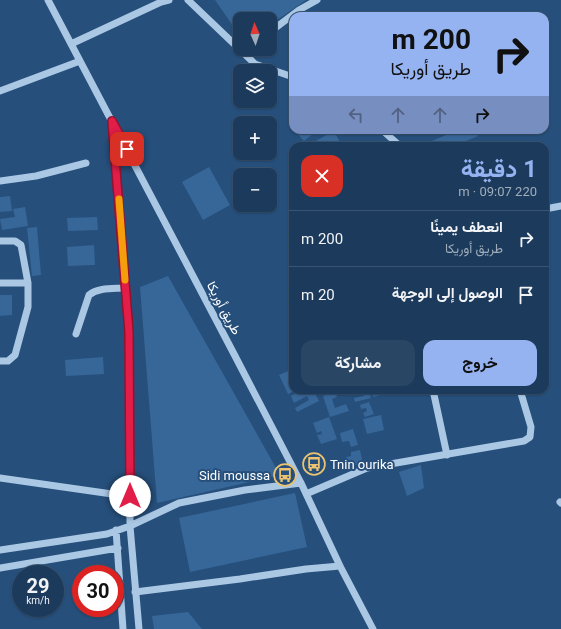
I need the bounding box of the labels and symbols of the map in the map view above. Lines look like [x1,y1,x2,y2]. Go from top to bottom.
north arrow [233,12,277,56]
pin [110,132,144,166]
street label: طريق أوريكا [203,279,244,338]
bus stop icon: Tnin ourika [301,451,327,477]
place label: Tnin ourika [330,457,394,472]
bus stop icon: Sidi moussa [272,462,298,488]
place label: Sidi moussa [199,468,270,483]
position arrow [109,475,151,517]
speed limit sign: 30 [72,565,124,617]

